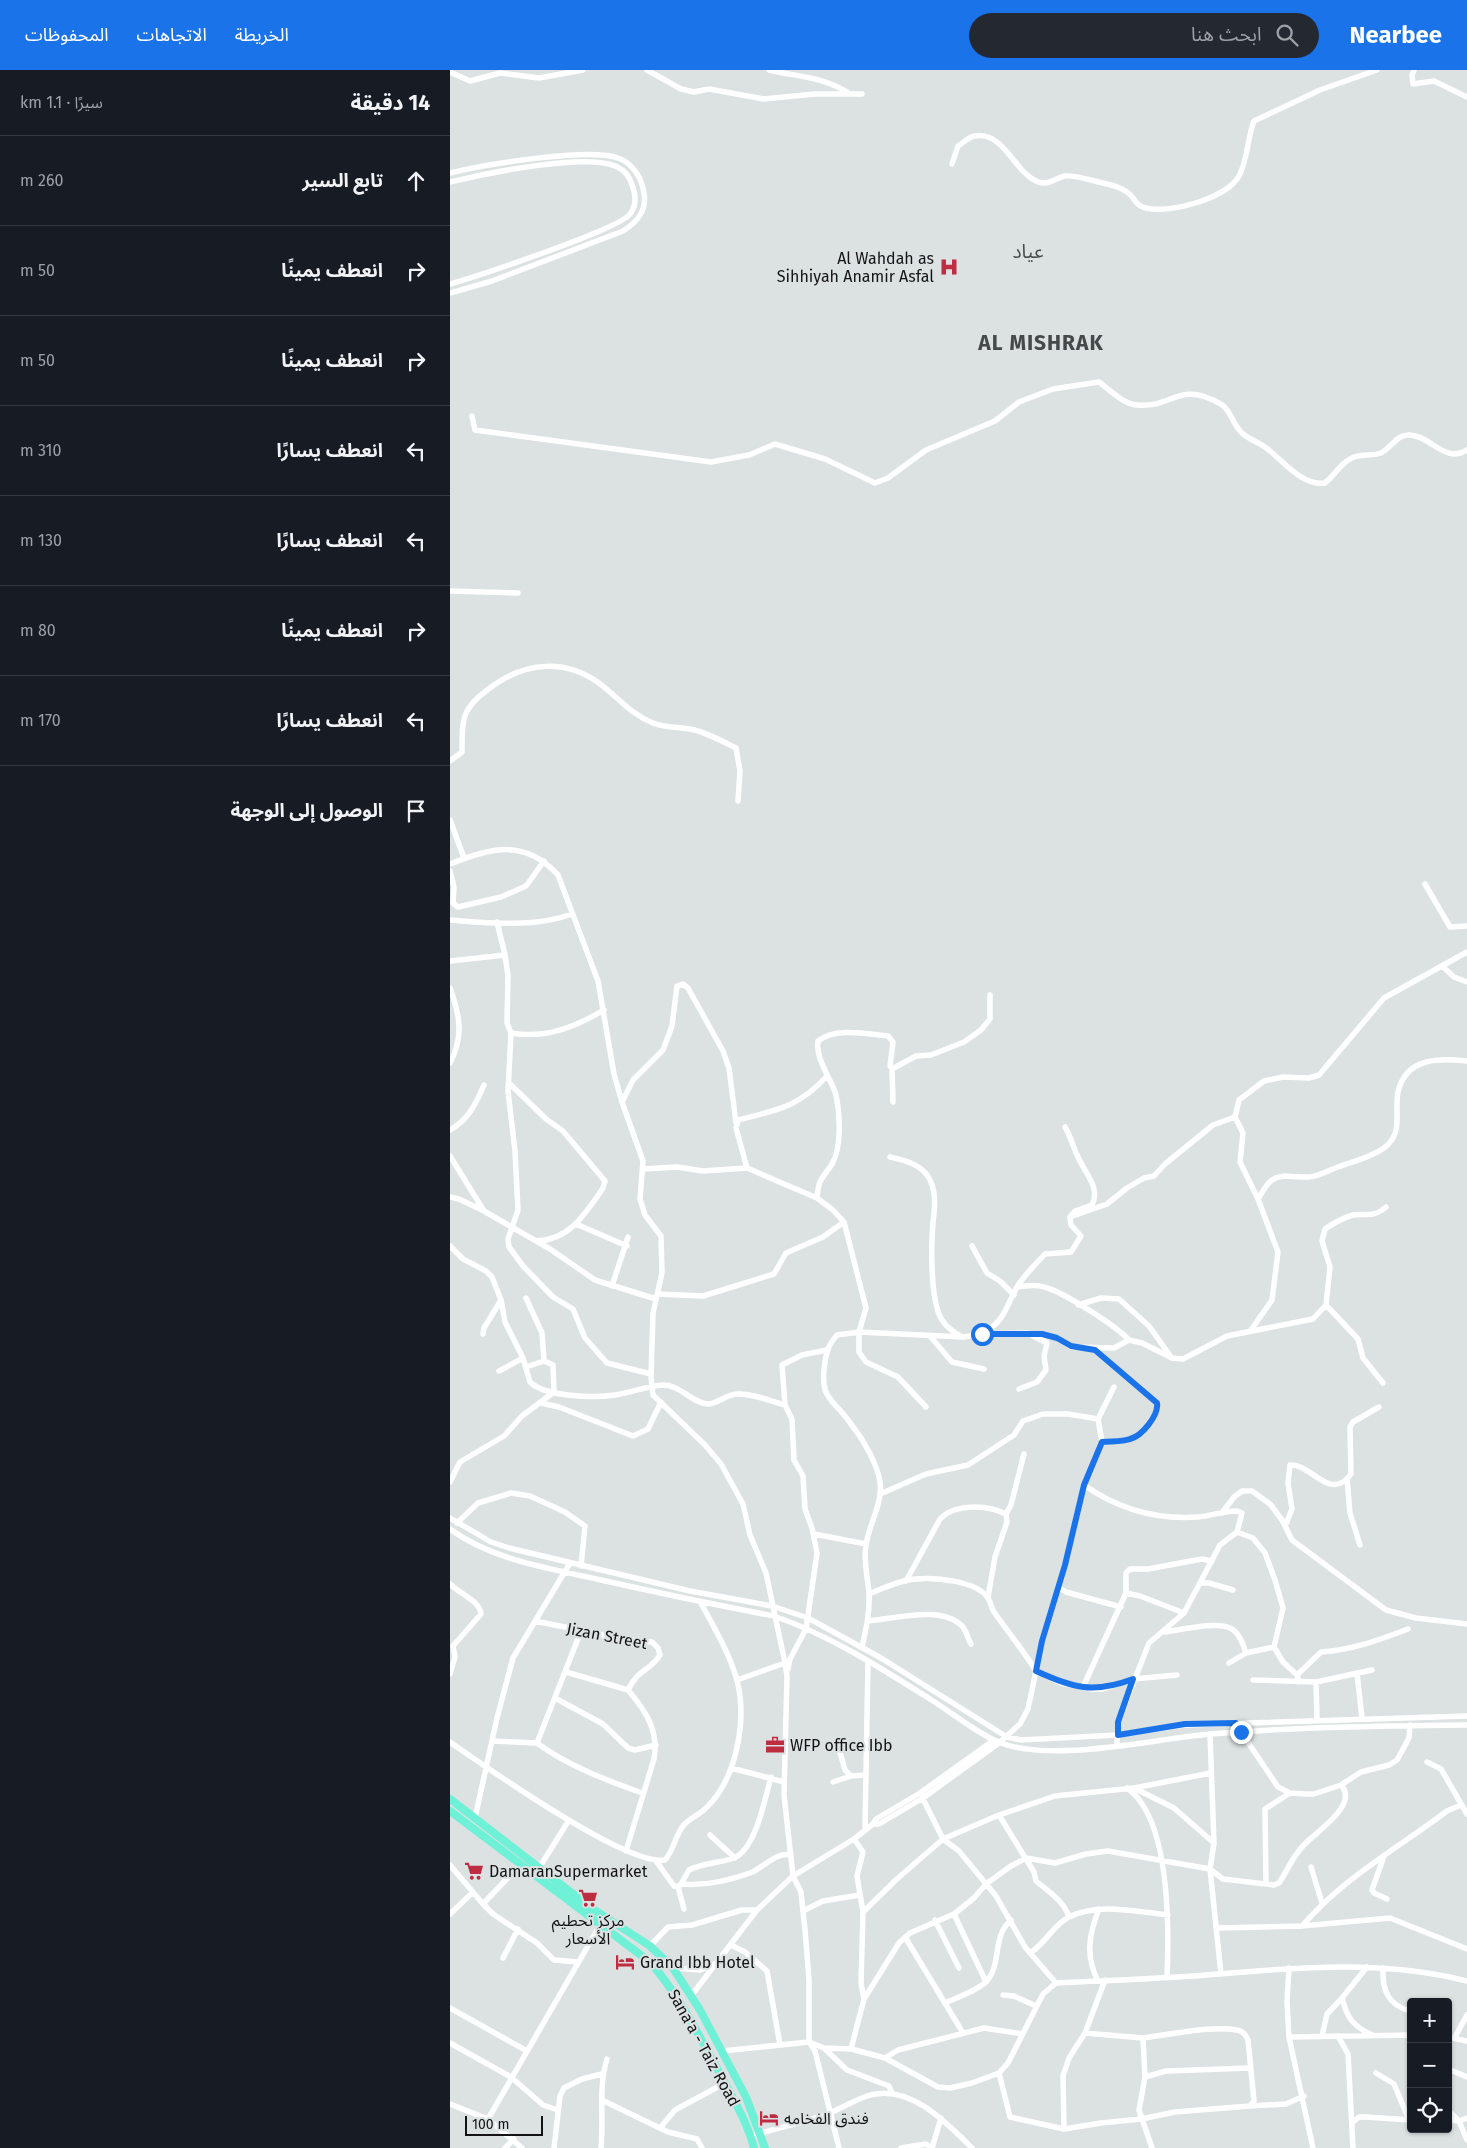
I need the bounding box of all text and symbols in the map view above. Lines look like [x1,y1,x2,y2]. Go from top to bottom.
search box [969,13,1319,58]
icon: search [1273,21,1301,49]
text: Nearbee [1349,21,1442,49]
text: ابحث هنا [1191,23,1261,46]
text: المحفوظات [25,24,109,46]
text: الاتجاهات [137,24,207,46]
text: الخريطة [235,24,289,46]
text: 14 دقيقة [351,90,430,116]
text: سيرًا · 1.1 km [20,93,103,112]
icon: ahead [402,167,430,195]
text: تابع السير [302,169,383,192]
text: 260 m [20,171,63,190]
district label: عياد [1012,240,1044,263]
place label: Al Wahdah as Sihhiyah Anamir Asfal [777,249,934,286]
hospital icon: Al Wahdah as Sihhiyah Anamir Asfal [938,256,960,278]
icon: right [402,257,430,285]
text: انعطف يمينًا [281,259,383,282]
text: 50 m [20,261,55,280]
district label: AL MISHRAK [977,330,1104,356]
icon: right [402,347,430,375]
text: انعطف يمينًا [281,349,383,372]
text: 50 m [20,351,55,370]
icon: left [402,437,430,465]
text: انعطف يسارًا [276,439,383,462]
text: 310 m [20,441,61,460]
icon: left [402,527,430,555]
text: انعطف يسارًا [276,529,383,552]
text: 130 m [20,531,62,550]
icon: right [402,617,430,645]
text: انعطف يمينًا [281,619,383,642]
text: 80 m [20,621,56,640]
icon: left [402,707,430,735]
text: انعطف يسارًا [276,709,383,732]
text: 170 m [20,711,61,730]
icon: arrive [402,797,430,825]
text: الوصول إلى الوجهة [231,799,383,822]
route start [971,1323,994,1346]
street label: Jizan Street [565,1619,649,1653]
route end [1230,1721,1253,1744]
office icon: WFP office Ibb [764,1734,786,1756]
place label: WFP office Ibb [790,1736,893,1755]
supermarket icon: DamaranSupermarket [463,1860,485,1882]
place label: DamaranSupermarket [489,1862,648,1881]
supermarket icon: مركز تحطيم الأسعار [577,1887,599,1909]
place label: مركز تحطيم الأسعار [552,1911,624,1948]
hotel icon: Grand Ibb Hotel [614,1951,636,1973]
place label: Grand Ibb Hotel [640,1953,755,1972]
street label: Sana'a - Taiz Road [664,1986,744,2110]
map controls [1407,1998,1452,2133]
button: + [1407,1998,1452,2043]
button: − [1407,2043,1452,2088]
button: locate [1407,2088,1452,2133]
hotel icon: فندق الفخامه [758,2107,780,2129]
place label: فندق الفخامه [784,2109,869,2128]
scale bar [465,2113,542,2136]
text: 100 m [472,2116,509,2133]

